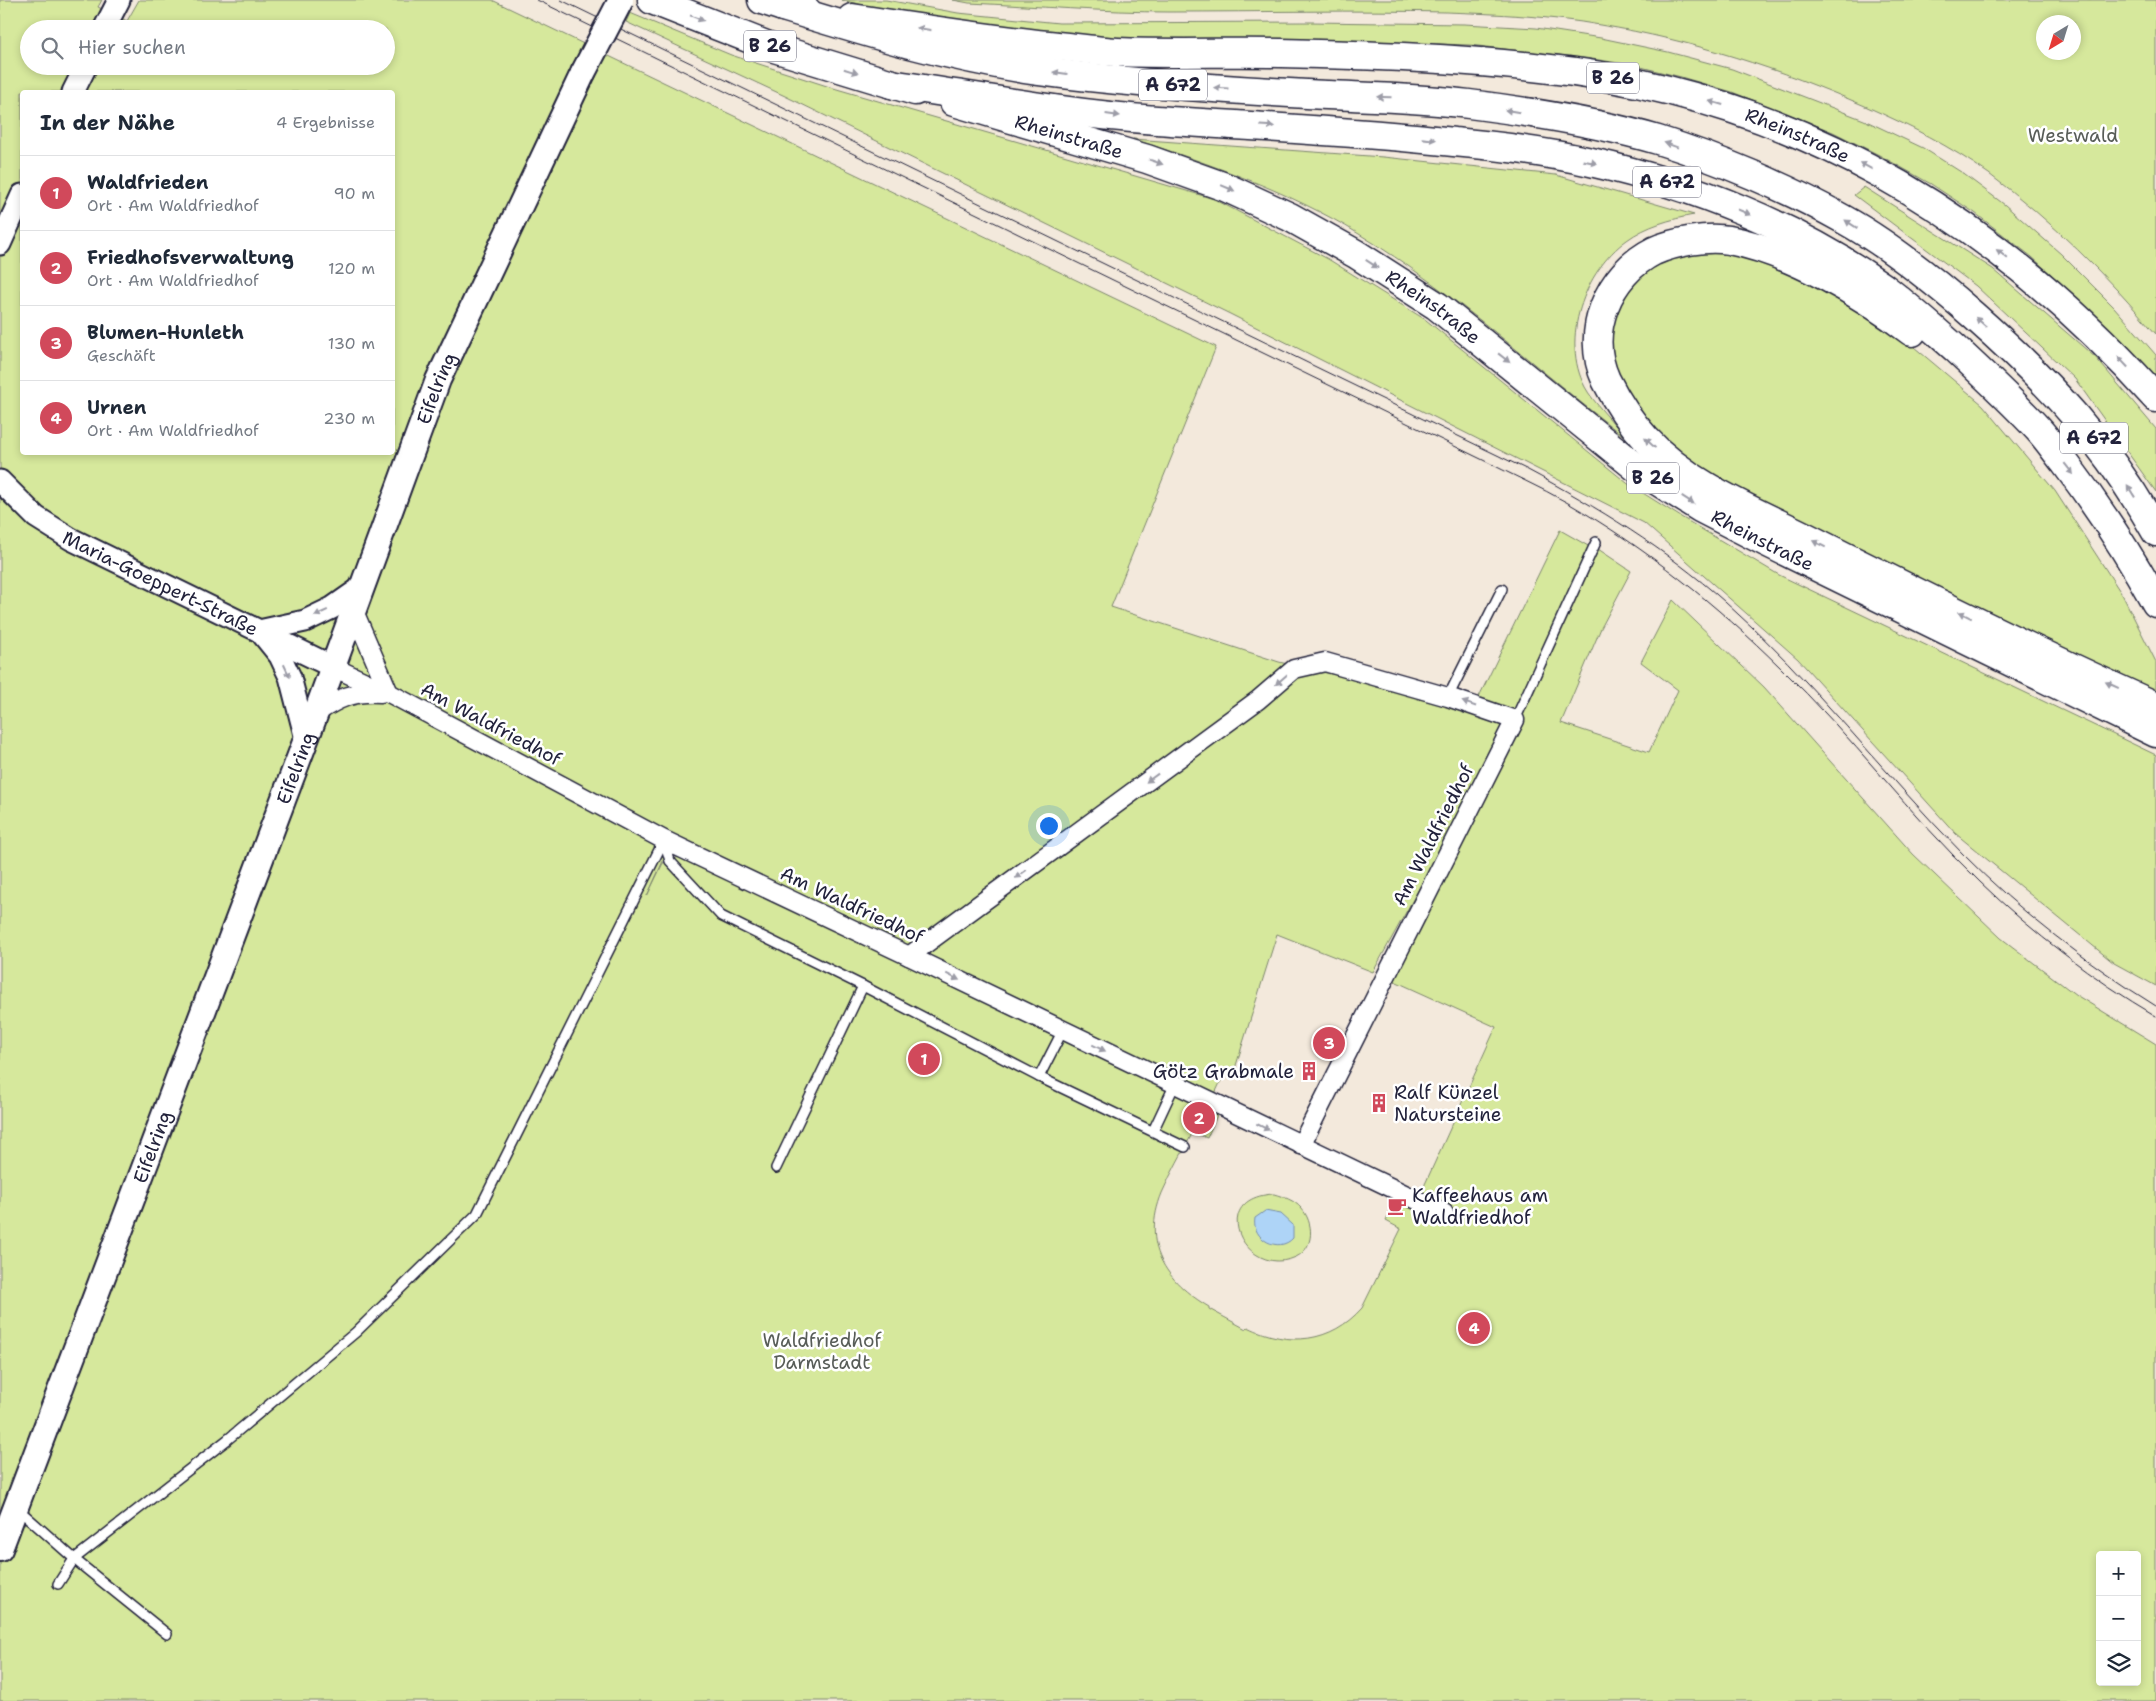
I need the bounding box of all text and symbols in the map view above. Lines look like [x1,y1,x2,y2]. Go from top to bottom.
one-way arrow [690,15,704,23]
north arrow [2036,15,2081,60]
search box [20,20,395,75]
one-way arrow [915,25,931,33]
road number: B 26 [744,30,796,61]
icon: search [38,34,66,62]
text: Hier suchen [78,35,186,60]
road number: B 26 [1587,62,1639,94]
one-way arrow [843,68,858,76]
one-way arrow [1051,69,1067,77]
road number: A 672 [1139,70,1207,100]
one-way arrow [1213,84,1229,92]
one-way arrow [1375,93,1391,101]
one-way arrow [1709,99,1724,107]
street label: Rheinstraße [1742,102,1854,168]
one-way arrow [1504,107,1520,115]
street label: Rheinstraße [1012,108,1126,164]
text: In der Nähe [40,109,175,137]
one-way arrow [1105,111,1121,119]
text: 4 Ergebnisse [276,112,375,133]
one-way arrow [1260,123,1276,131]
park label: Westwald [2028,123,2118,148]
one-way arrow [1422,135,1438,143]
one-way arrow [1663,141,1678,149]
one-way arrow [1583,158,1598,166]
one-way arrow [1149,159,1164,166]
one-way arrow [1859,162,1873,170]
road number: A 672 [1633,166,1701,198]
text: Waldfrieden [87,170,209,195]
text: 1 [52,183,60,204]
text: 90 m [334,183,375,204]
one-way arrow [1221,185,1235,193]
text: Ort · Am Waldfriedhof [87,195,259,216]
one-way arrow [1737,208,1752,216]
one-way arrow [1845,220,1858,229]
text: Friedhofsverwaltung [87,245,294,270]
one-way arrow [1996,248,2009,259]
text: 2 [50,258,62,279]
text: 120 m [328,258,375,279]
one-way arrow [1365,259,1378,269]
street label: Rheinstraße [1381,264,1486,349]
text: Ort · Am Waldfriedhof [87,270,259,291]
one-way arrow [1975,316,1987,328]
text: Blumen-Hunleth [87,320,244,345]
text: 3 [50,333,62,354]
text: 130 m [328,333,375,354]
text: Geschäft [87,345,156,366]
street label: Eifelring [410,348,462,428]
one-way arrow [1497,353,1510,364]
one-way arrow [2117,357,2129,369]
text: Urnen [87,395,146,420]
text: 4 [50,408,62,429]
text: 230 m [323,408,375,429]
text: Ort · Am Waldfriedhof [87,420,259,441]
road number: A 672 [2060,422,2128,453]
one-way arrow [1645,437,1657,449]
road number: B 26 [1627,462,1679,493]
one-way arrow [2064,462,2075,475]
one-way arrow [2126,484,2136,497]
one-way arrow [1681,496,1694,505]
street label: Rheinstraße [1707,504,1818,576]
street label: Maria-Goeppert-Straße [59,524,263,641]
one-way arrow [1812,540,1826,548]
one-way arrow [314,609,328,617]
one-way arrow [1958,611,1972,619]
one-way arrow [283,664,291,678]
one-way arrow [1275,674,1288,685]
street label: Am Waldfriedhof [416,676,567,772]
one-way arrow [2105,681,2119,689]
one-way arrow [1461,700,1476,708]
street label: Eifelring [270,728,320,808]
street label: Am Waldfriedhof [1387,759,1480,910]
one-way arrow [1145,773,1159,783]
your location [1036,813,1062,839]
street label: Am Waldfriedhof [776,861,929,950]
one-way arrow [1014,869,1028,879]
one-way arrow [946,973,960,981]
pin: 3 [1313,1024,1345,1062]
pin: 1 [908,1040,940,1078]
one-way arrow [1092,1044,1107,1052]
place label: Götz Grabmale [1153,1059,1294,1084]
building icon: Götz Grabmale [1298,1060,1320,1082]
place label: Ralf Künzel Natursteine [1394,1080,1501,1127]
building icon: Ralf Künzel Natursteine [1368,1092,1390,1114]
pin: 2 [1183,1099,1215,1137]
street label: Eifelring [127,1107,177,1187]
one-way arrow [1255,1122,1270,1131]
place label: Kaffeehaus am Waldfriedhof [1412,1183,1548,1230]
cafe icon: Kaffeehaus am Waldfriedhof [1386,1195,1408,1217]
pin: 4 [1458,1309,1490,1347]
park label: Waldfriedhof Darmstadt [762,1328,883,1375]
map controls [2096,1551,2141,1686]
button: + [2096,1551,2141,1596]
button: − [2096,1596,2141,1641]
button: layers [2096,1641,2141,1686]

